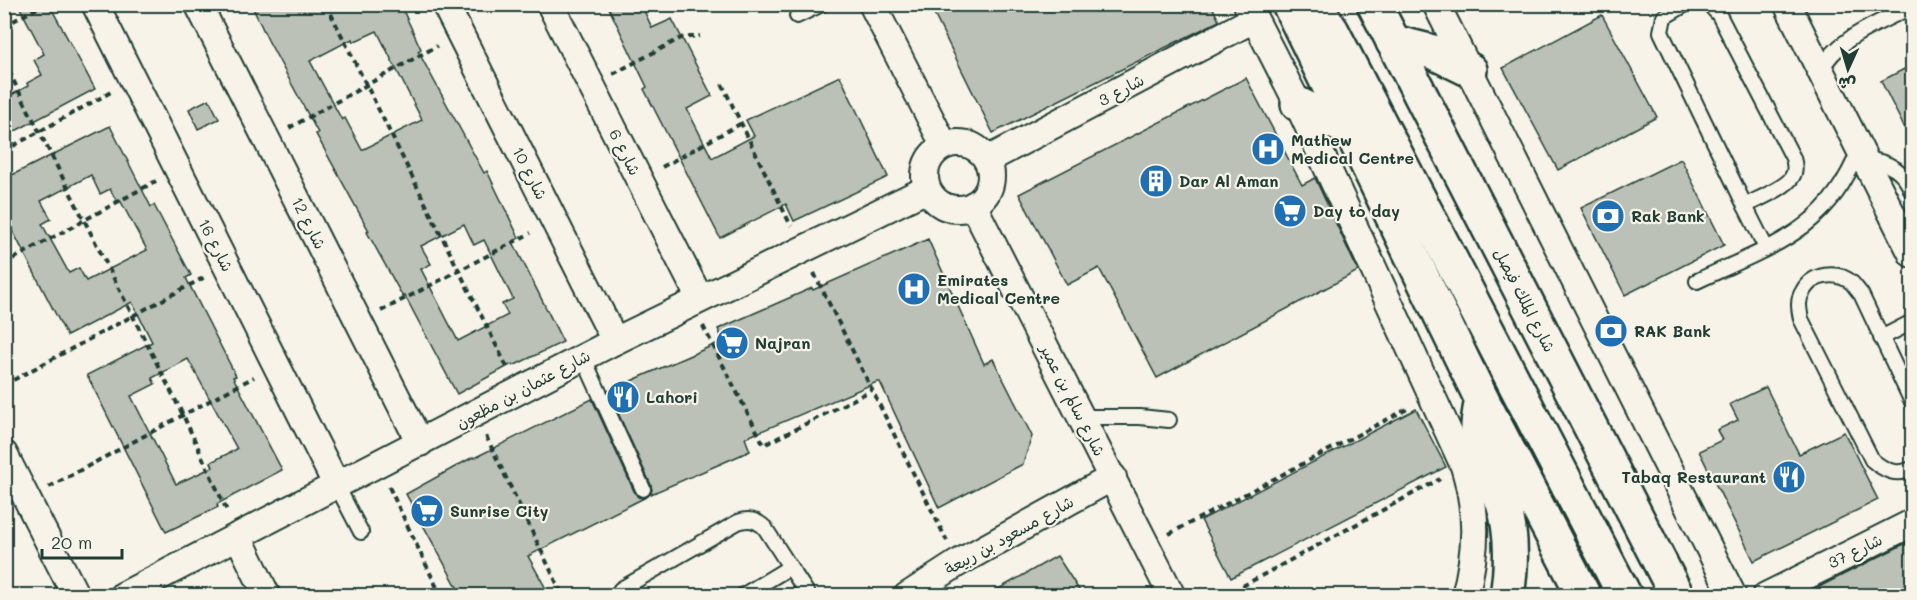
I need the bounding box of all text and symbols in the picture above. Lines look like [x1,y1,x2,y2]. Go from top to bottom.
north arrow [1818,39,1878,99]
street label: شارع 3 [1094,69,1148,112]
text: ش [1837,73,1856,96]
street label: شارع 6 [603,125,646,179]
place label: Mathew Medical Centre [1291,129,1414,168]
hospital icon: Mathew Medical Centre [1250,131,1286,167]
street label: شارع 10 [506,143,553,204]
building icon: Dar Al Aman [1138,163,1174,199]
place label: Dar Al Aman [1179,170,1279,191]
street label: شارع 12 [286,193,331,253]
supermarket icon: Day to day [1272,193,1308,229]
bank icon: Rak Bank [1590,198,1626,234]
place label: Day to day [1313,200,1400,221]
place label: Rak Bank [1631,205,1705,226]
street label: شارع 16 [192,215,239,276]
street label: شارع الملك فيصل [1488,244,1561,356]
place label: Emirates Medical Centre [937,269,1060,308]
hospital icon: Emirates Medical Centre [896,271,932,307]
bank icon: RAK Bank [1593,313,1629,349]
place label: RAK Bank [1634,320,1711,341]
supermarket icon: Najran [714,325,750,361]
place label: Najran [755,332,810,353]
street label: شارع سالم بن عمير [1033,338,1111,461]
street label: شارع عثمان بن مظعون [452,344,594,435]
restaurant icon: Lahori [605,379,641,415]
place label: Lahori [646,386,698,407]
restaurant icon: Tabaq Restaurant [1771,459,1807,495]
place label: Tabaq Restaurant [1621,466,1766,487]
street label: شارع مسعود بن ربيعة [940,490,1078,581]
supermarket icon: Sunrise City [409,493,445,529]
place label: Sunrise City [450,500,549,521]
scale bar [42,522,122,560]
street label: شارع 37 [1824,528,1886,575]
text: 20 m [51,530,92,554]

